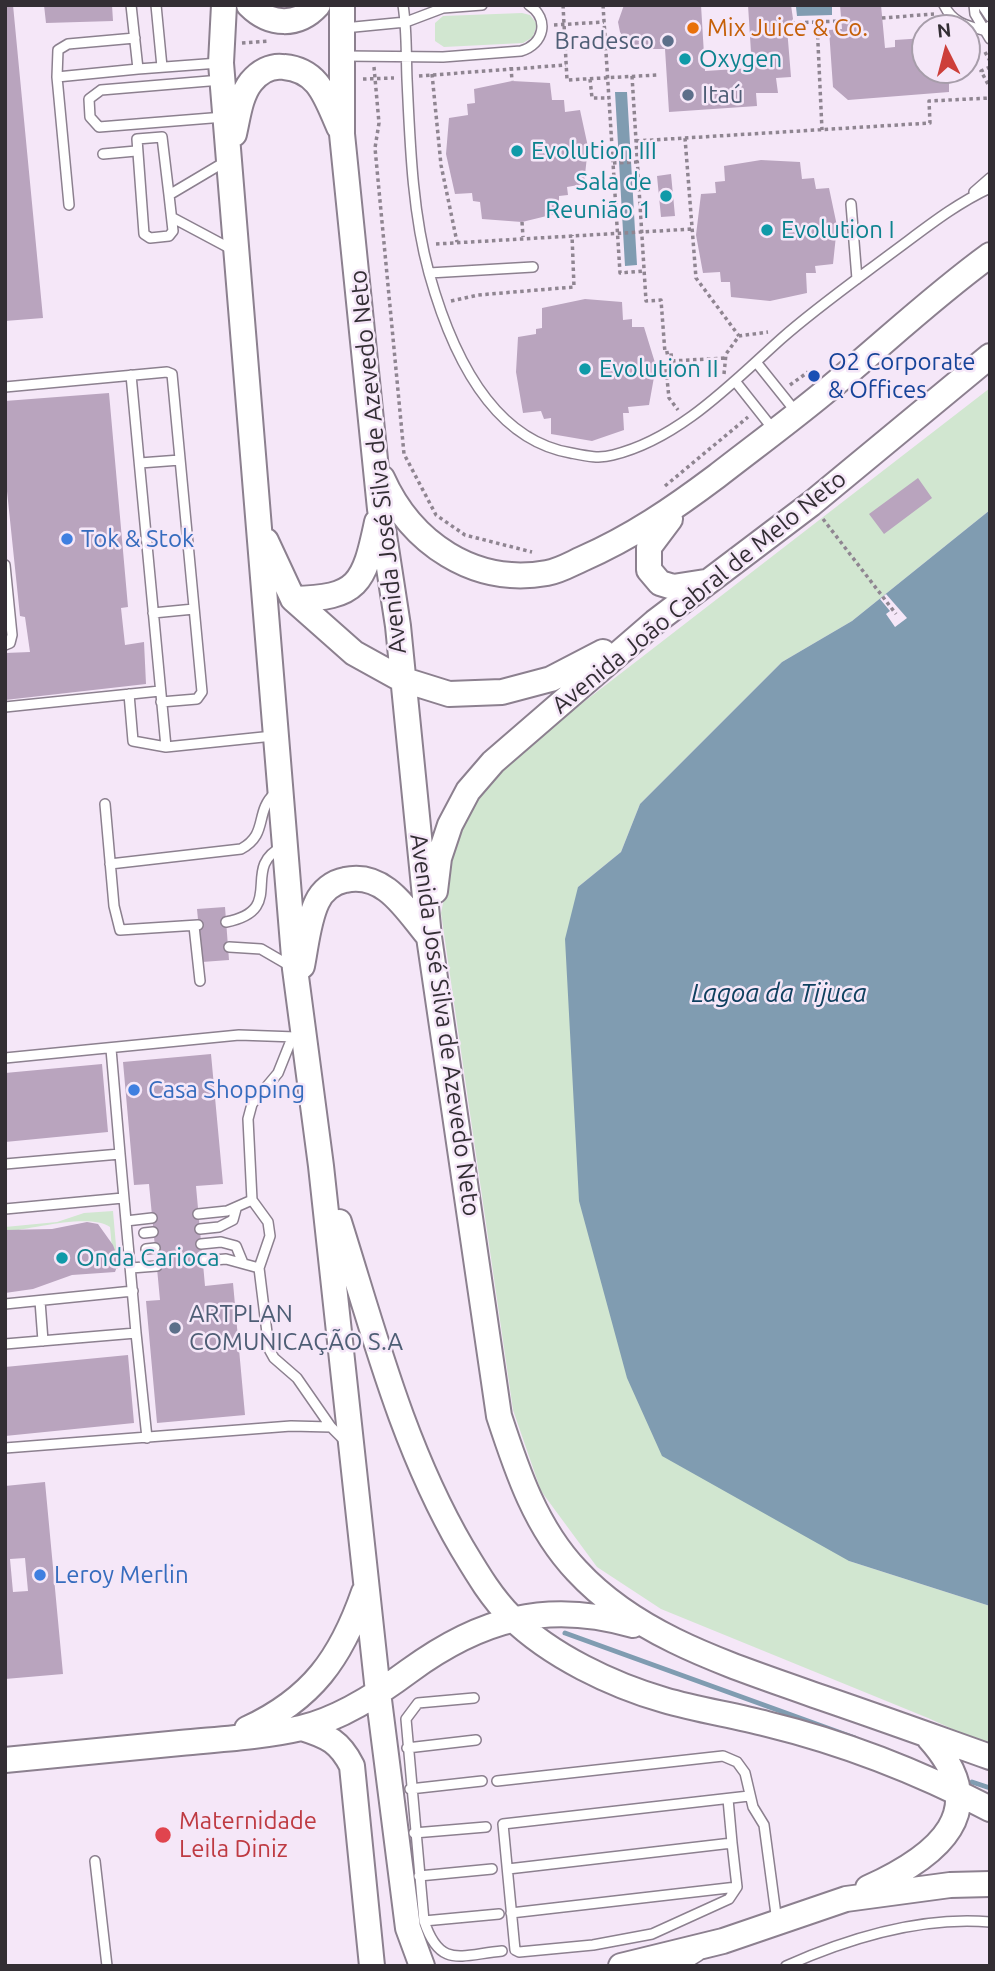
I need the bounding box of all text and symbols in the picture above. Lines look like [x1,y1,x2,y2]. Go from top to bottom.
place label: Mix Juice & Co. [707,14,868,42]
north arrow [911,14,981,84]
text: N [936,18,952,42]
marker: Mix Juice & Co. [685,20,701,36]
place label: Bradesco [555,27,654,55]
marker: Bradesco [660,33,676,49]
place label: Oxygen [699,45,782,73]
marker: Oxygen [677,51,693,67]
place label: Itaú [702,81,744,109]
marker: Itaú [680,87,696,103]
place label: Evolution III [531,137,657,165]
marker: Evolution III [509,143,525,159]
place label: Sala de Reunião 1 [545,168,652,224]
marker: Sala de Reunião 1 [658,188,674,204]
place label: Evolution I [781,216,895,244]
marker: Evolution I [759,222,775,238]
street label: Avenida José Silva de Azevedo Neto [344,269,412,655]
place label: O2 Corporate & Offices [828,348,976,404]
place label: Evolution II [599,355,719,383]
marker: Evolution II [577,361,593,377]
marker: O2 Corporate & Offices [806,368,822,384]
street label: Avenida João Cabral de Melo Neto [546,464,852,720]
place label: Tok & Stok [81,525,194,553]
marker: Tok & Stok [59,531,75,547]
street label: Avenida José Silva de Azevedo Neto [404,832,486,1218]
water label: Lagoa da Tijuca [691,977,867,1009]
place label: Casa Shopping [148,1076,305,1104]
marker: Casa Shopping [126,1082,142,1098]
place label: Onda Carioca [76,1244,220,1272]
marker: Onda Carioca [54,1250,70,1266]
place label: ARTPLAN COMUNICAÇÃO S.A [189,1300,403,1356]
marker: ARTPLAN COMUNICAÇÃO S.A [167,1320,183,1336]
place label: Leroy Merlin [54,1561,189,1589]
marker: Leroy Merlin [32,1567,48,1583]
place label: Maternidade Leila Diniz [179,1807,317,1863]
marker: Maternidade Leila Diniz [153,1825,173,1845]

